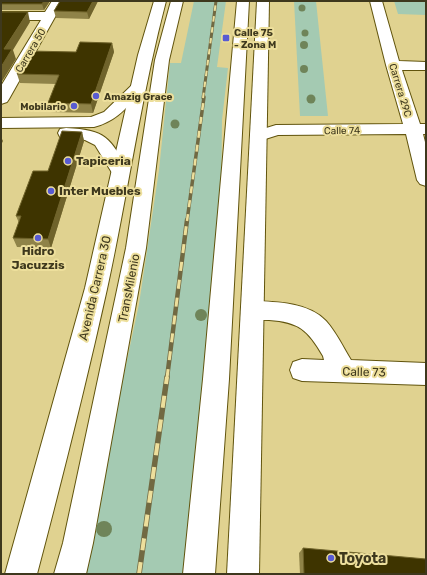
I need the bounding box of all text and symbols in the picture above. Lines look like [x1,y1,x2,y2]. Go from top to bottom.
street label: Carrera 50 [13,26,49,75]
place label: Calle 75 - Zona M [234,27,276,51]
marker: Calle 75 - Zona M [221,33,231,43]
street label: Carrera 29C [386,62,414,119]
marker: Amazig Grace [91,91,101,101]
place label: Amazig Grace [104,91,173,103]
place label: Mobilario [20,101,66,113]
marker: Mobilario [69,101,79,111]
street label: Calle 74 [324,125,360,137]
place label: Tapiceria [76,154,131,168]
marker: Tapiceria [63,156,73,166]
place label: Inter Muebles [59,184,141,198]
marker: Inter Muebles [46,186,56,196]
marker: Hidro Jacuzzis [33,233,43,243]
street label: Avenida Carrera 30 [76,234,114,342]
place label: Hidro Jacuzzis [11,244,65,272]
street label: TransMilenio [115,252,143,323]
street label: Calle 73 [342,365,386,379]
place label: Toyota [339,550,386,567]
marker: Toyota [326,553,336,563]

